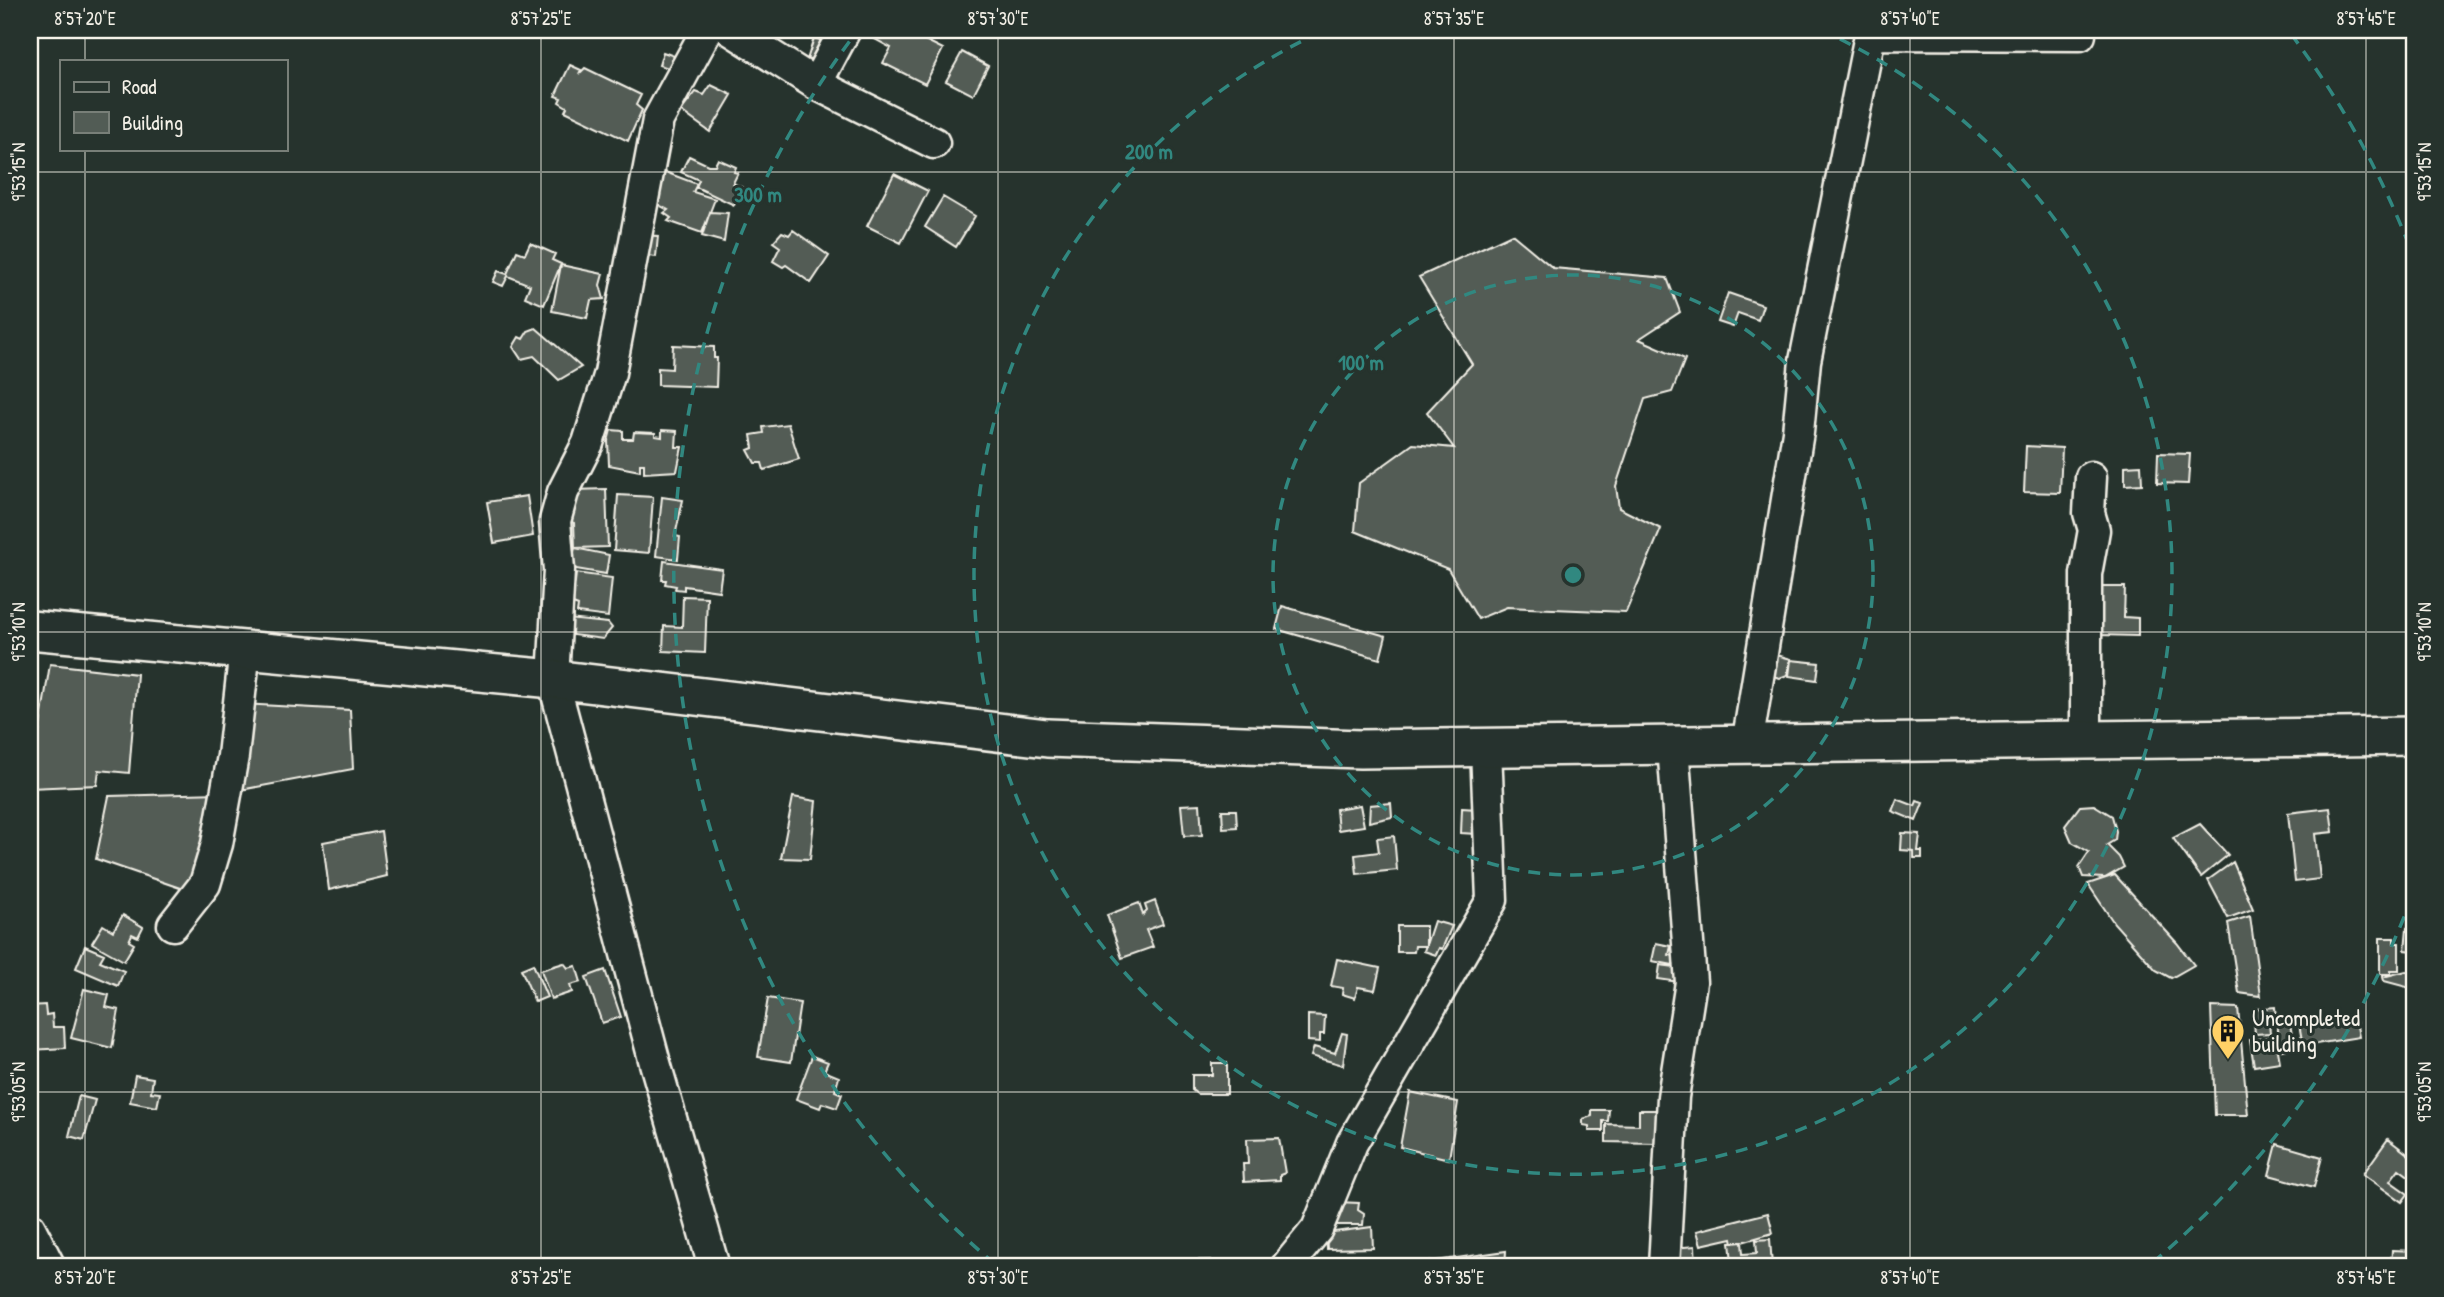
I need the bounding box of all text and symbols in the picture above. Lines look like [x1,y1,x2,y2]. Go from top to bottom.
text: 8°57'20"E [54,6,116,31]
text: 8°57'25"E [511,6,571,31]
text: 8°57'30"E [968,6,1029,31]
text: 8°57'35"E [1424,6,1484,31]
text: 8°57'40"E [1880,6,1940,31]
text: 8°57'45"E [2336,6,2396,31]
legend [60,60,287,150]
text: Road [122,72,156,101]
text: Building [122,108,183,137]
text: 200 m [1125,137,1173,166]
text: 9°53'15"N [6,143,31,201]
text: 9°53'15"N [2412,143,2437,201]
text: 300 m [734,180,782,209]
text: 100 m [1338,348,1384,377]
centre of rings [1561,563,1585,587]
text: 9°53'10"N [6,602,31,662]
text: 9°53'10"N [2412,602,2437,662]
place label: Uncompleted building [2252,1002,2360,1059]
building icon: Uncompleted building [2209,1012,2247,1061]
text: 9°53'05"N [6,1062,31,1122]
text: 9°53'05"N [2412,1062,2437,1122]
text: 8°57'20"E [54,1265,116,1290]
text: 8°57'25"E [511,1265,571,1290]
text: 8°57'30"E [968,1265,1029,1290]
text: 8°57'35"E [1424,1265,1484,1290]
text: 8°57'40"E [1880,1265,1940,1290]
text: 8°57'45"E [2336,1265,2396,1290]

